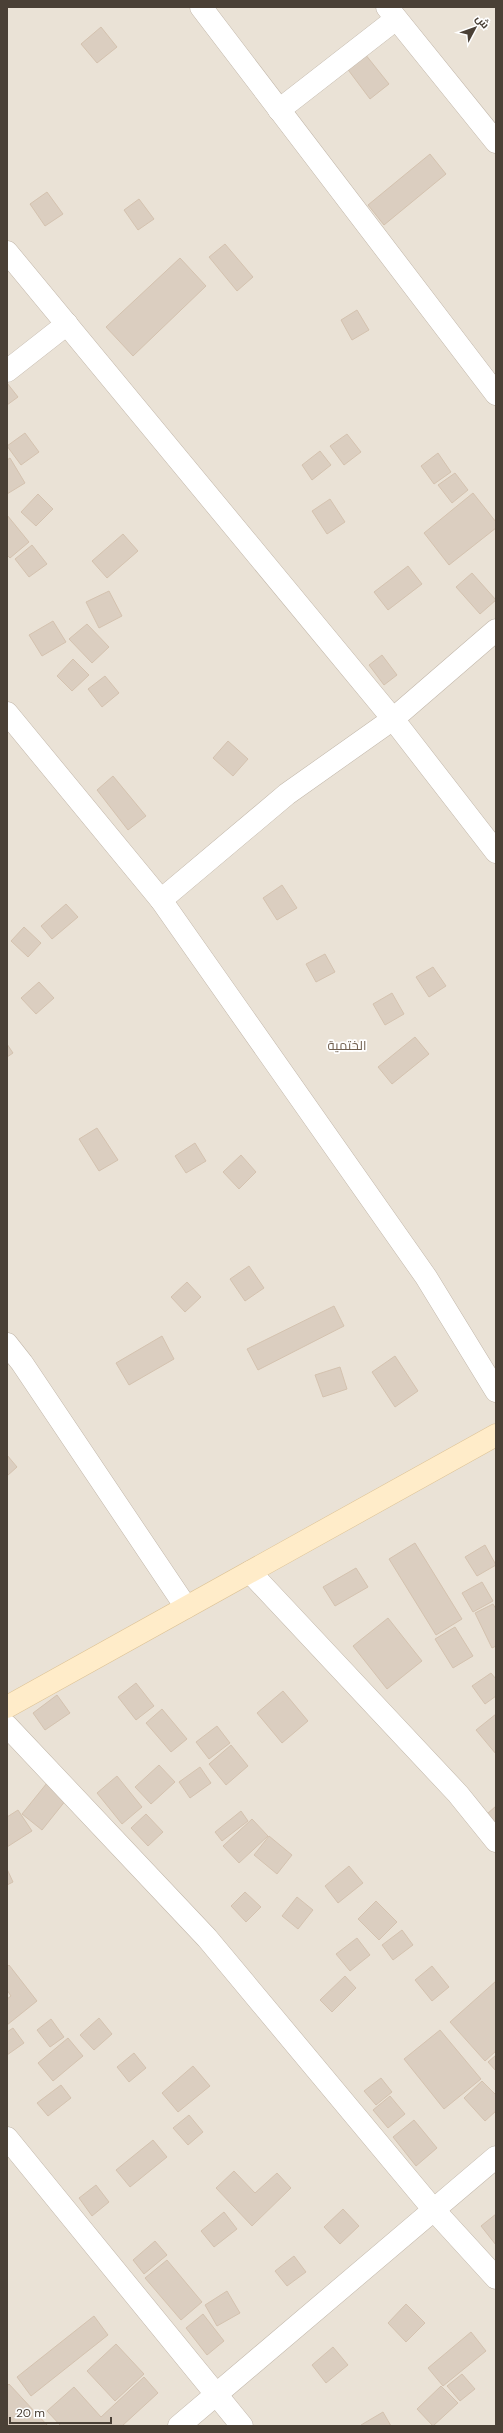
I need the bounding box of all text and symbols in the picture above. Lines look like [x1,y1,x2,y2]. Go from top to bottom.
north arrow [455,8,495,48]
text: ش [473,12,492,31]
district label: الختمية [328,1037,366,1054]
scale bar [10,2399,111,2425]
text: 20 m [16,2405,45,2421]

